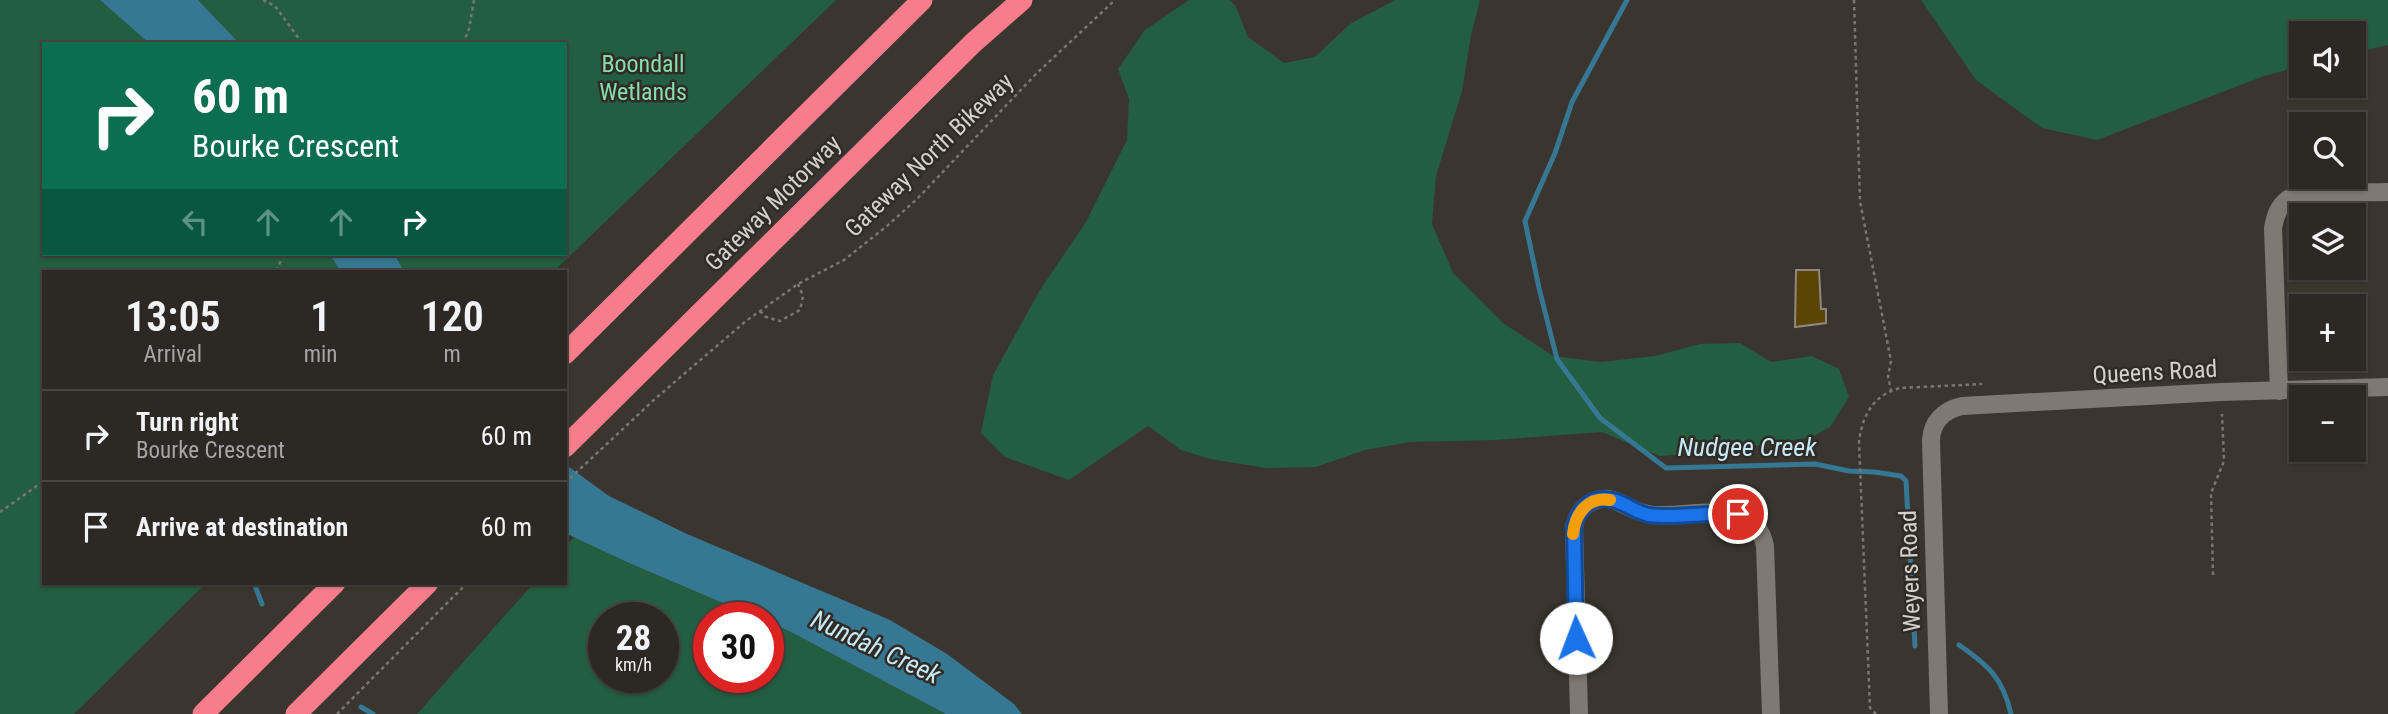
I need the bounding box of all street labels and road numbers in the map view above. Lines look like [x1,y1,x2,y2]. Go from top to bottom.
street label: Gateway North Bikeway [839,68,1019,242]
street label: Gateway Motorway [699,129,847,277]
street label: Queens Road [2092,355,2218,389]
street label: Weyers Road [1894,510,1926,632]

